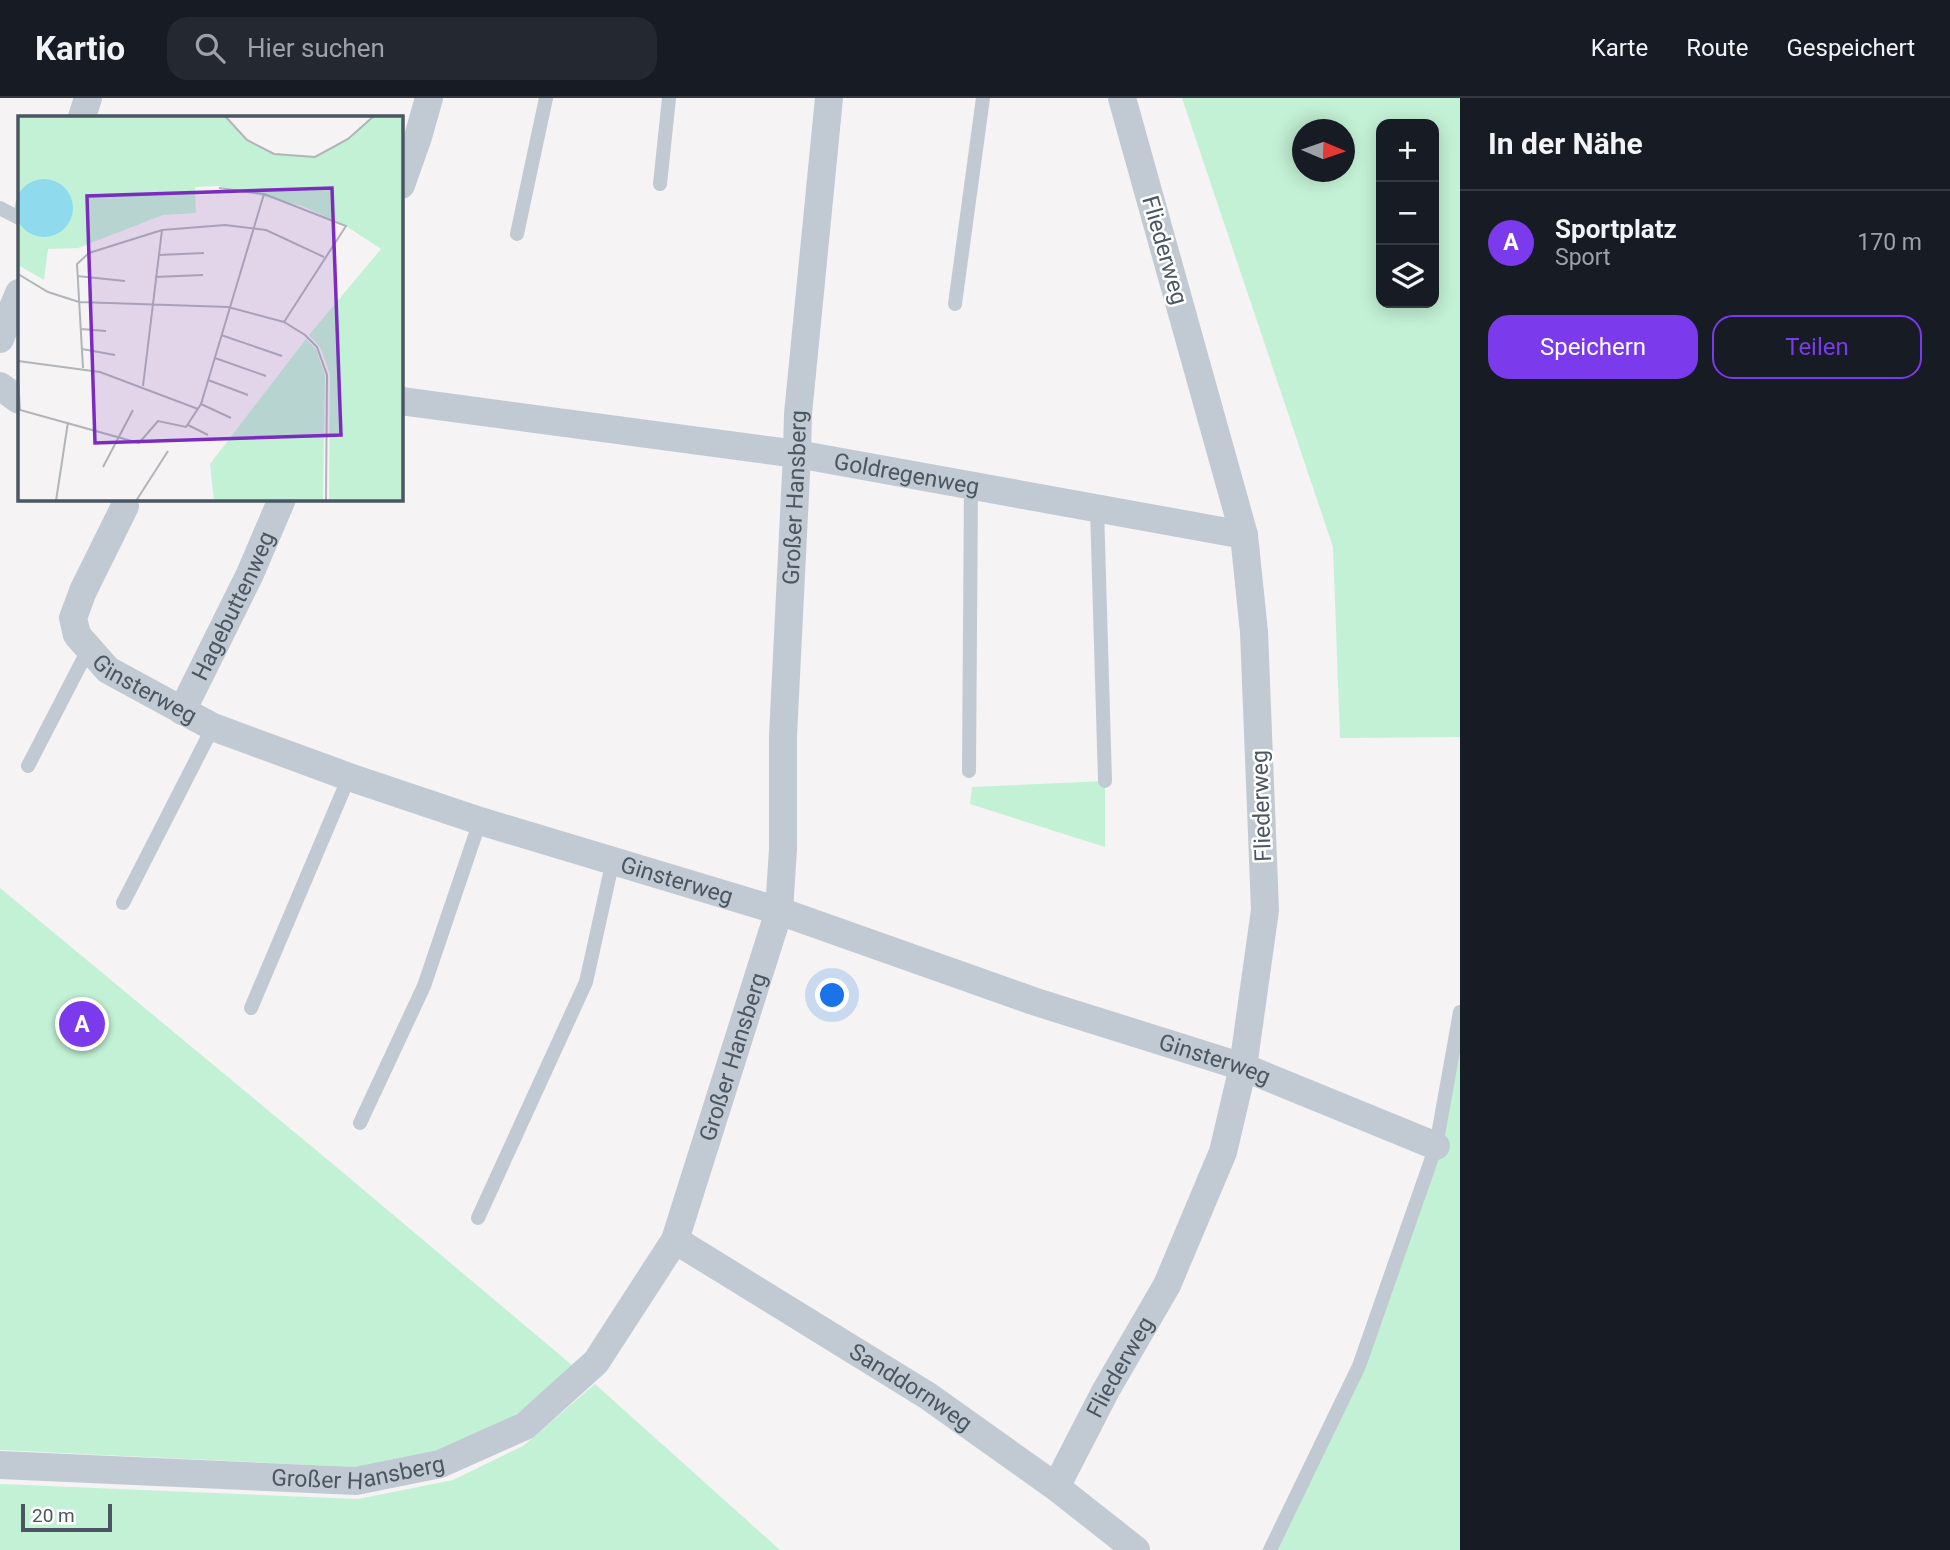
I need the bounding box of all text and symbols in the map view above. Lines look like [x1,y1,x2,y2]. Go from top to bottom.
search box [167,17,657,80]
text: Kartio [35,29,125,68]
icon: search [191,29,229,67]
text: Hier suchen [247,33,385,63]
text: Karte [1591,34,1648,62]
text: Route [1686,34,1748,62]
text: Gespeichert [1786,34,1915,62]
inset map [18,116,402,500]
north arrow [1292,119,1355,182]
map controls [1376,119,1439,308]
button: + [1376,119,1439,182]
text: In der Nähe [1488,126,1643,161]
button: − [1376,182,1439,245]
street label: Fliederweg [1136,193,1193,308]
text: Sportplatz [1555,214,1677,244]
text: A [1503,229,1519,256]
text: 170 m [1857,229,1922,256]
text: Sport [1555,244,1611,271]
button: layers [1376,245,1439,308]
button: Speichern [1488,315,1698,379]
button: Teilen [1712,315,1922,379]
street label: Großer Hansberg [778,410,812,586]
street label: Goldregenweg [832,448,982,501]
street label: Hagebuttenweg [186,527,281,685]
street label: Ginsterweg [86,649,201,730]
street label: Fliederweg [1246,750,1277,862]
street label: Ginsterweg [617,851,736,910]
street label: Großer Hansberg [694,970,773,1145]
your location [815,978,849,1012]
pin: A [59,998,105,1050]
street label: Ginsterweg [1156,1028,1274,1091]
street label: Fliederweg [1081,1312,1160,1422]
street label: Sanddornweg [844,1338,977,1437]
street label: Großer Hansberg [271,1450,447,1495]
scale bar [21,1501,112,1533]
text: 20 m [32,1504,75,1527]

